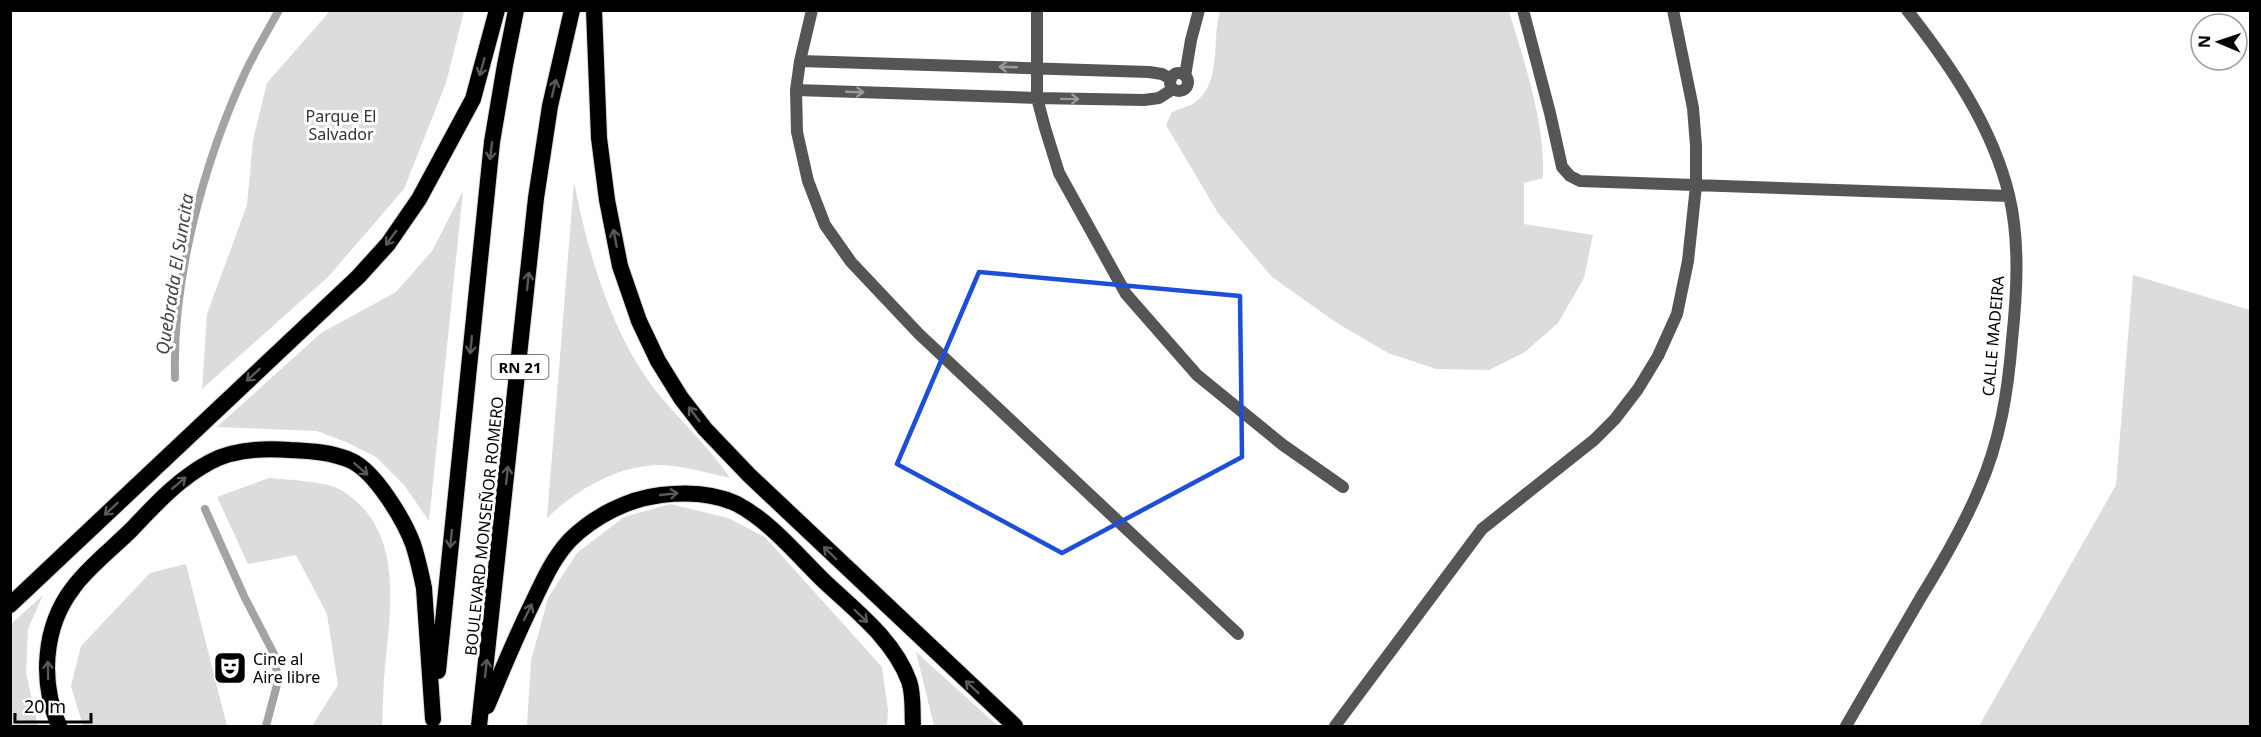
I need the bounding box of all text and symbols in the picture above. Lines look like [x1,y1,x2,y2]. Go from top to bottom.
north arrow [2189,12,2249,72]
text: N [2193,35,2215,48]
one-way arrow [476,57,487,76]
one-way arrow [999,62,1019,73]
one-way arrow [549,78,561,97]
one-way arrow [844,86,864,98]
one-way arrow [1060,93,1080,105]
park label: Parque El Salvador [306,105,376,145]
one-way arrow [485,140,496,160]
water label: Quebrada El Suncita [149,192,199,356]
one-way arrow [609,229,620,249]
one-way arrow [385,230,398,246]
one-way arrow [523,271,534,291]
street label: CALLE MADEIRA [1977,274,2009,397]
one-way arrow [465,334,476,354]
road number: RN 21 [492,355,548,379]
one-way arrow [246,368,261,382]
street label: BOULEVARD MONSEÑOR ROMERO [459,395,509,657]
one-way arrow [687,407,700,423]
one-way arrow [353,462,368,476]
one-way arrow [502,465,513,485]
one-way arrow [171,476,187,489]
one-way arrow [658,488,678,499]
one-way arrow [104,502,119,517]
one-way arrow [445,528,456,548]
one-way arrow [823,546,838,560]
one-way arrow [522,603,534,621]
one-way arrow [853,609,868,623]
place label: Cine al Aire libre [253,648,320,688]
theatre icon: Cine al Aire libre [212,650,248,686]
one-way arrow [481,659,492,679]
one-way arrow [42,660,54,680]
one-way arrow [965,680,980,694]
scale bar [15,686,92,724]
text: 20 m [24,694,66,718]

